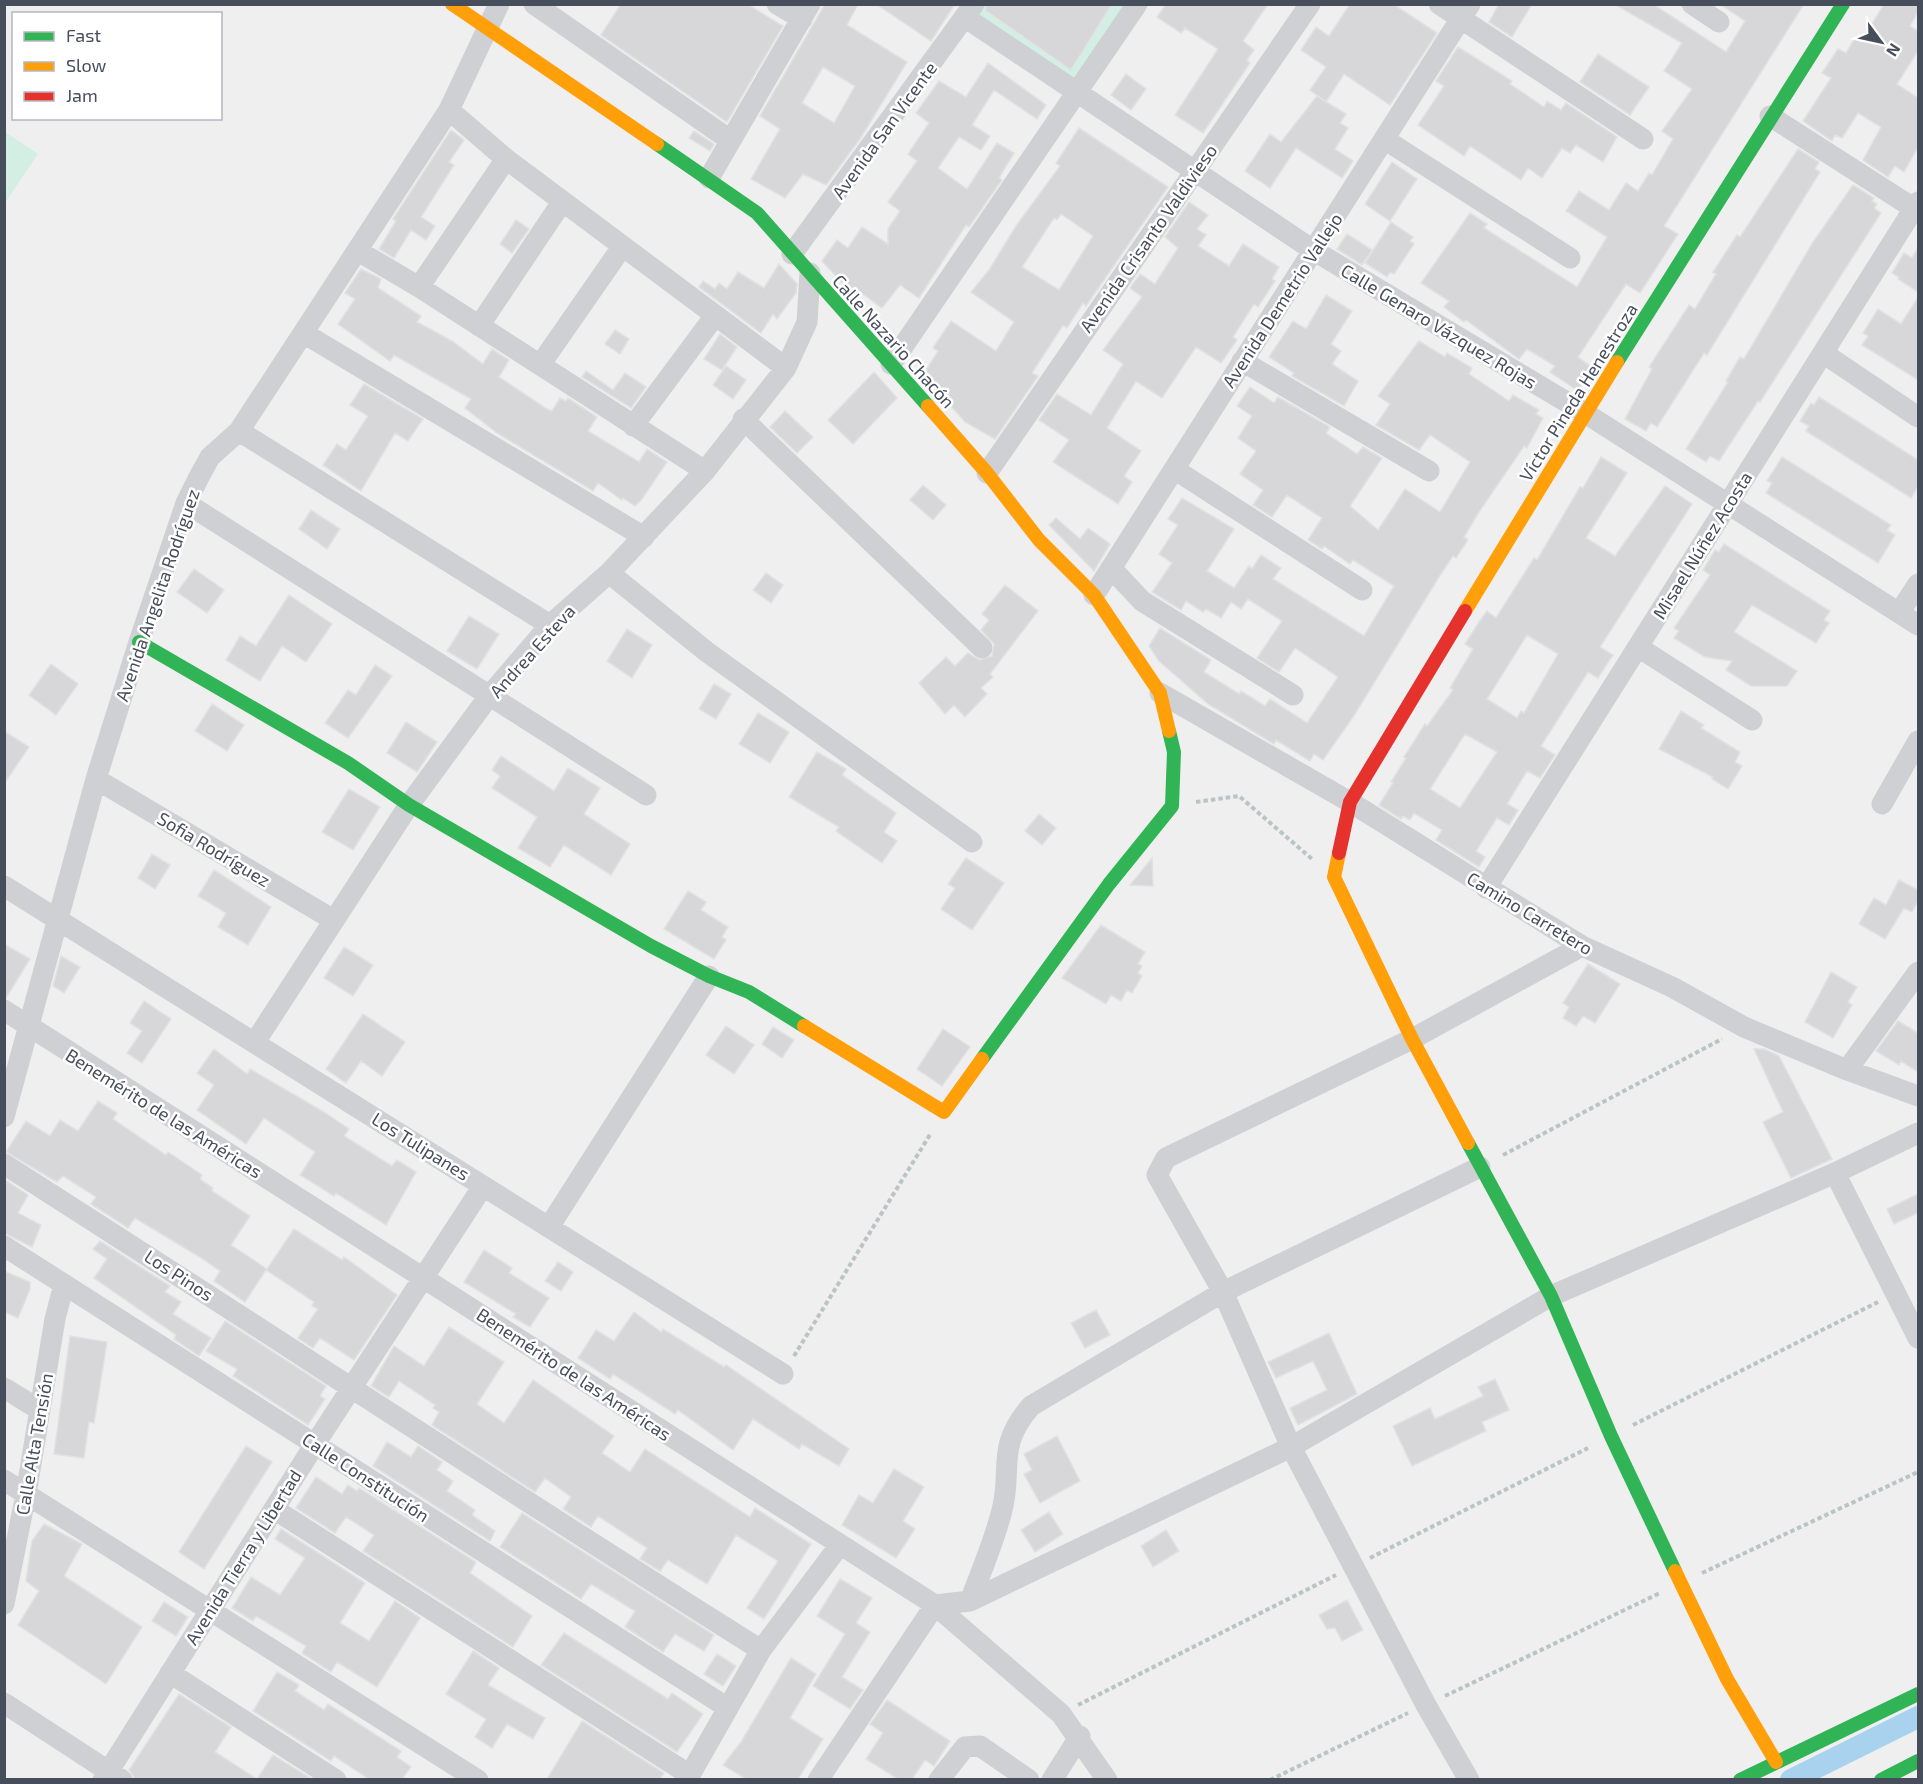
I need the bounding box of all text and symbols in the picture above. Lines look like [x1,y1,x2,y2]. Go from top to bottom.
legend [12,12,222,120]
north arrow [1851,12,1911,72]
text: Fast [66,24,101,46]
text: N [1883,40,1905,60]
text: Slow [66,54,107,76]
street label: Avenida San Vicente [827,57,941,203]
text: Jam [66,84,98,106]
street label: Avenida Crisanto Valdivieso [1075,140,1221,336]
street label: Avenida Demetrio Vallejo [1217,209,1347,391]
street label: Calle Genaro Vázquez Rojas [1337,259,1541,393]
street label: Calle Nazario Chacón [828,270,960,412]
street label: Víctor Pineda Henestroza [1514,299,1642,485]
street label: Misael Núñez Acosta [1648,467,1756,623]
street label: Avenida Angelita Rodríguez [110,486,204,704]
street label: Andrea Esteva [484,600,580,702]
street label: Sofia Rodríguez [154,807,274,891]
street label: Camino Carretero [1463,867,1597,959]
street label: Benemérito de las Américas [62,1043,266,1183]
street label: Los Tulipanes [368,1107,474,1185]
street label: Los Pinos [141,1245,217,1305]
street label: Benemérito de las Américas [473,1303,675,1445]
street label: Calle Alta Tensión [11,1371,57,1517]
street label: Calle Constitución [298,1428,434,1526]
street label: Avenida Tierra y Libertad [180,1465,306,1649]

